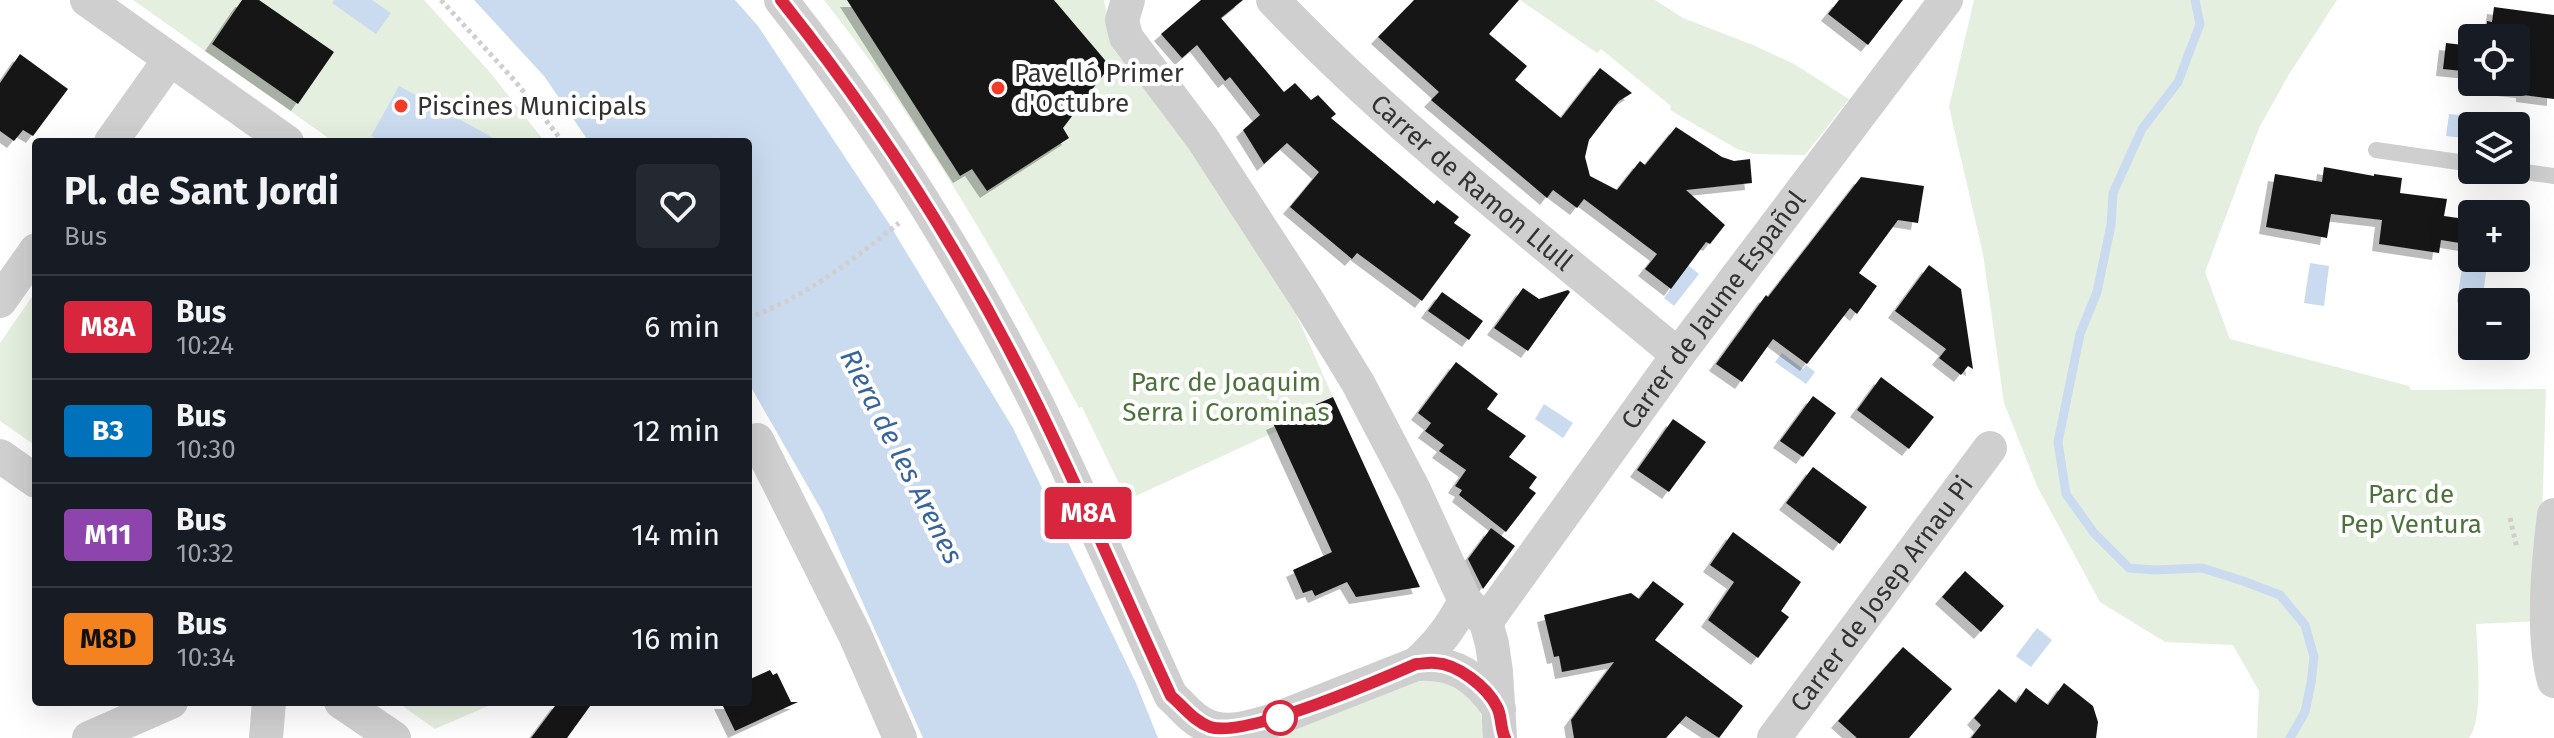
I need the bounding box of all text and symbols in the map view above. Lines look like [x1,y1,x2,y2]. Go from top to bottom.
map controls [2458,24,2530,360]
button: locate [2458,24,2530,96]
place label: Pavelló Primer d'Octubre [1014,58,1184,119]
marker: Pavelló Primer d'Octubre [989,79,1007,97]
street label: Carrer de Ramon Llull [1364,88,1579,278]
place label: Piscines Municipals [417,91,646,122]
marker: Piscines Municipals [392,97,410,115]
button: layers [2458,112,2530,184]
button: heart [636,164,720,248]
text: Pl. de Sant Jordi [64,168,339,214]
street label: Carrer de Jaume Español [1615,185,1813,435]
button: + [2458,200,2530,272]
text: Bus [64,221,107,252]
button: − [2458,288,2530,360]
text: Bus [176,294,226,330]
text: 6 min [644,309,720,345]
text: M8A [81,310,135,343]
text: 10:24 [176,330,234,361]
water label: Riera de les Arenes [833,343,970,569]
park label: Parc de Joaquim Serra i Corominas [1122,367,1330,428]
text: Bus [176,398,226,434]
text: 12 min [632,413,720,449]
text: B3 [92,414,124,447]
text: 10:30 [176,434,236,465]
street label: Carrer de Josep Arnau Pi [1784,470,1980,718]
park label: Parc de Pep Ventura [2340,479,2482,540]
line badge: M8A [1042,487,1134,539]
text: M8A [1061,496,1115,529]
text: Bus [176,502,226,538]
text: 14 min [631,517,720,553]
text: M11 [85,518,131,551]
text: 10:32 [176,538,234,569]
text: Bus [177,606,227,642]
text: 16 min [631,621,720,657]
text: M8D [80,622,137,655]
text: 10:34 [177,642,235,673]
unlabelled marker [1263,701,1297,735]

